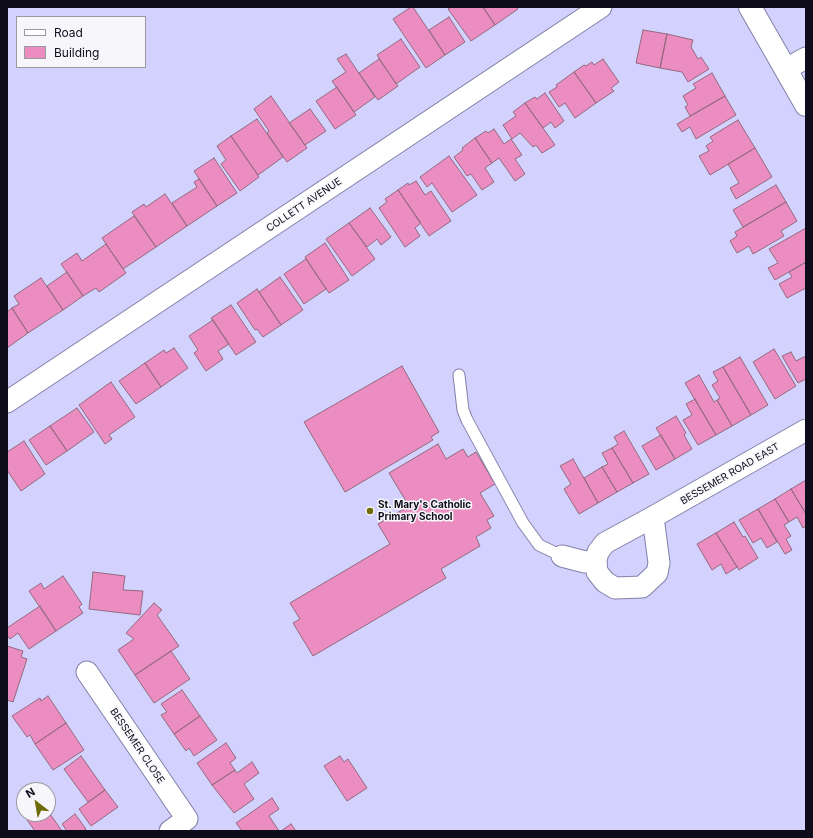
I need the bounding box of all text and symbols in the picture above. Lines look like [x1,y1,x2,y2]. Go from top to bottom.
legend [16,16,146,68]
text: Road [54,25,83,40]
text: Building [54,45,99,60]
street label: COLLETT AVENUE [264,175,344,235]
street label: BESSEMER ROAD EAST [678,441,782,507]
place label: St. Mary's Catholic Primary School [378,499,471,522]
marker: St. Mary's Catholic Primary School [365,506,375,516]
street label: BESSEMER CLOSE [107,706,167,786]
north arrow [16,782,56,822]
text: N [23,784,38,801]

